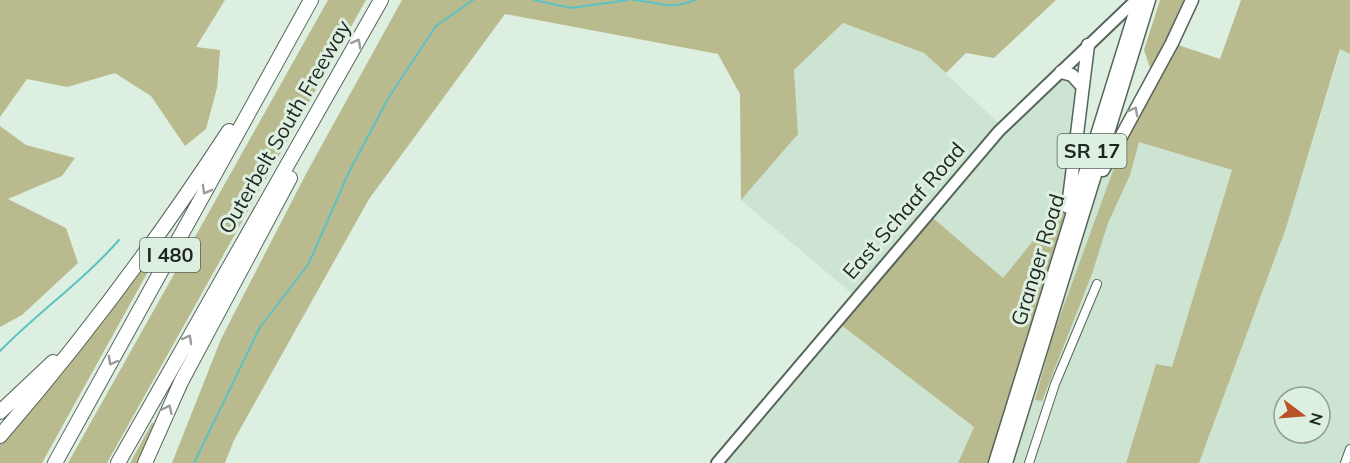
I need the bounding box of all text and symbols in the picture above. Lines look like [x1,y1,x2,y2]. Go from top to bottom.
street label: Outerbelt South Freeway [212,15,356,238]
one-way arrow [350,39,361,49]
one-way arrow [1127,107,1138,118]
road number: SR 17 [1058,134,1126,168]
street label: East Schaaf Road [837,137,970,284]
one-way arrow [202,184,213,195]
street label: Granger Road [1005,191,1069,329]
road number: I 480 [140,238,200,272]
one-way arrow [180,334,192,345]
one-way arrow [108,355,119,365]
north arrow [1272,385,1332,445]
one-way arrow [161,405,173,416]
text: N [1305,411,1328,428]

